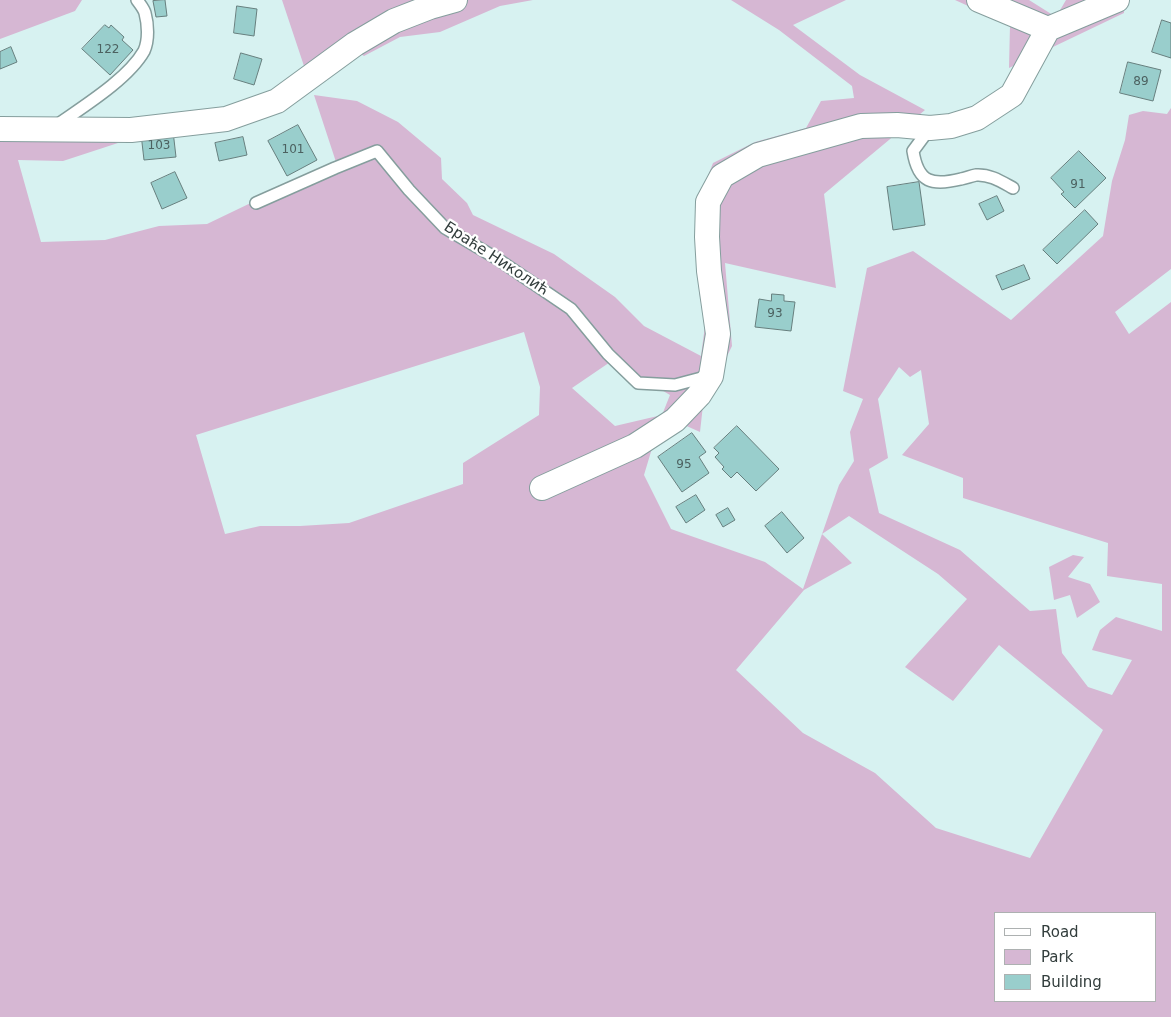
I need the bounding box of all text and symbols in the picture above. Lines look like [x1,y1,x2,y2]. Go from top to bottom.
house number: 122 [97,43,119,57]
house number: 89 [1133,75,1149,89]
house number: 103 [148,139,170,153]
house number: 101 [282,143,304,157]
house number: 91 [1070,178,1086,192]
street label: Браће Николић [440,218,552,300]
house number: 93 [767,307,783,321]
house number: 95 [676,458,692,472]
legend [994,912,1156,1002]
text: Road [1041,923,1079,941]
text: Park [1041,948,1073,966]
text: Building [1041,973,1102,991]

